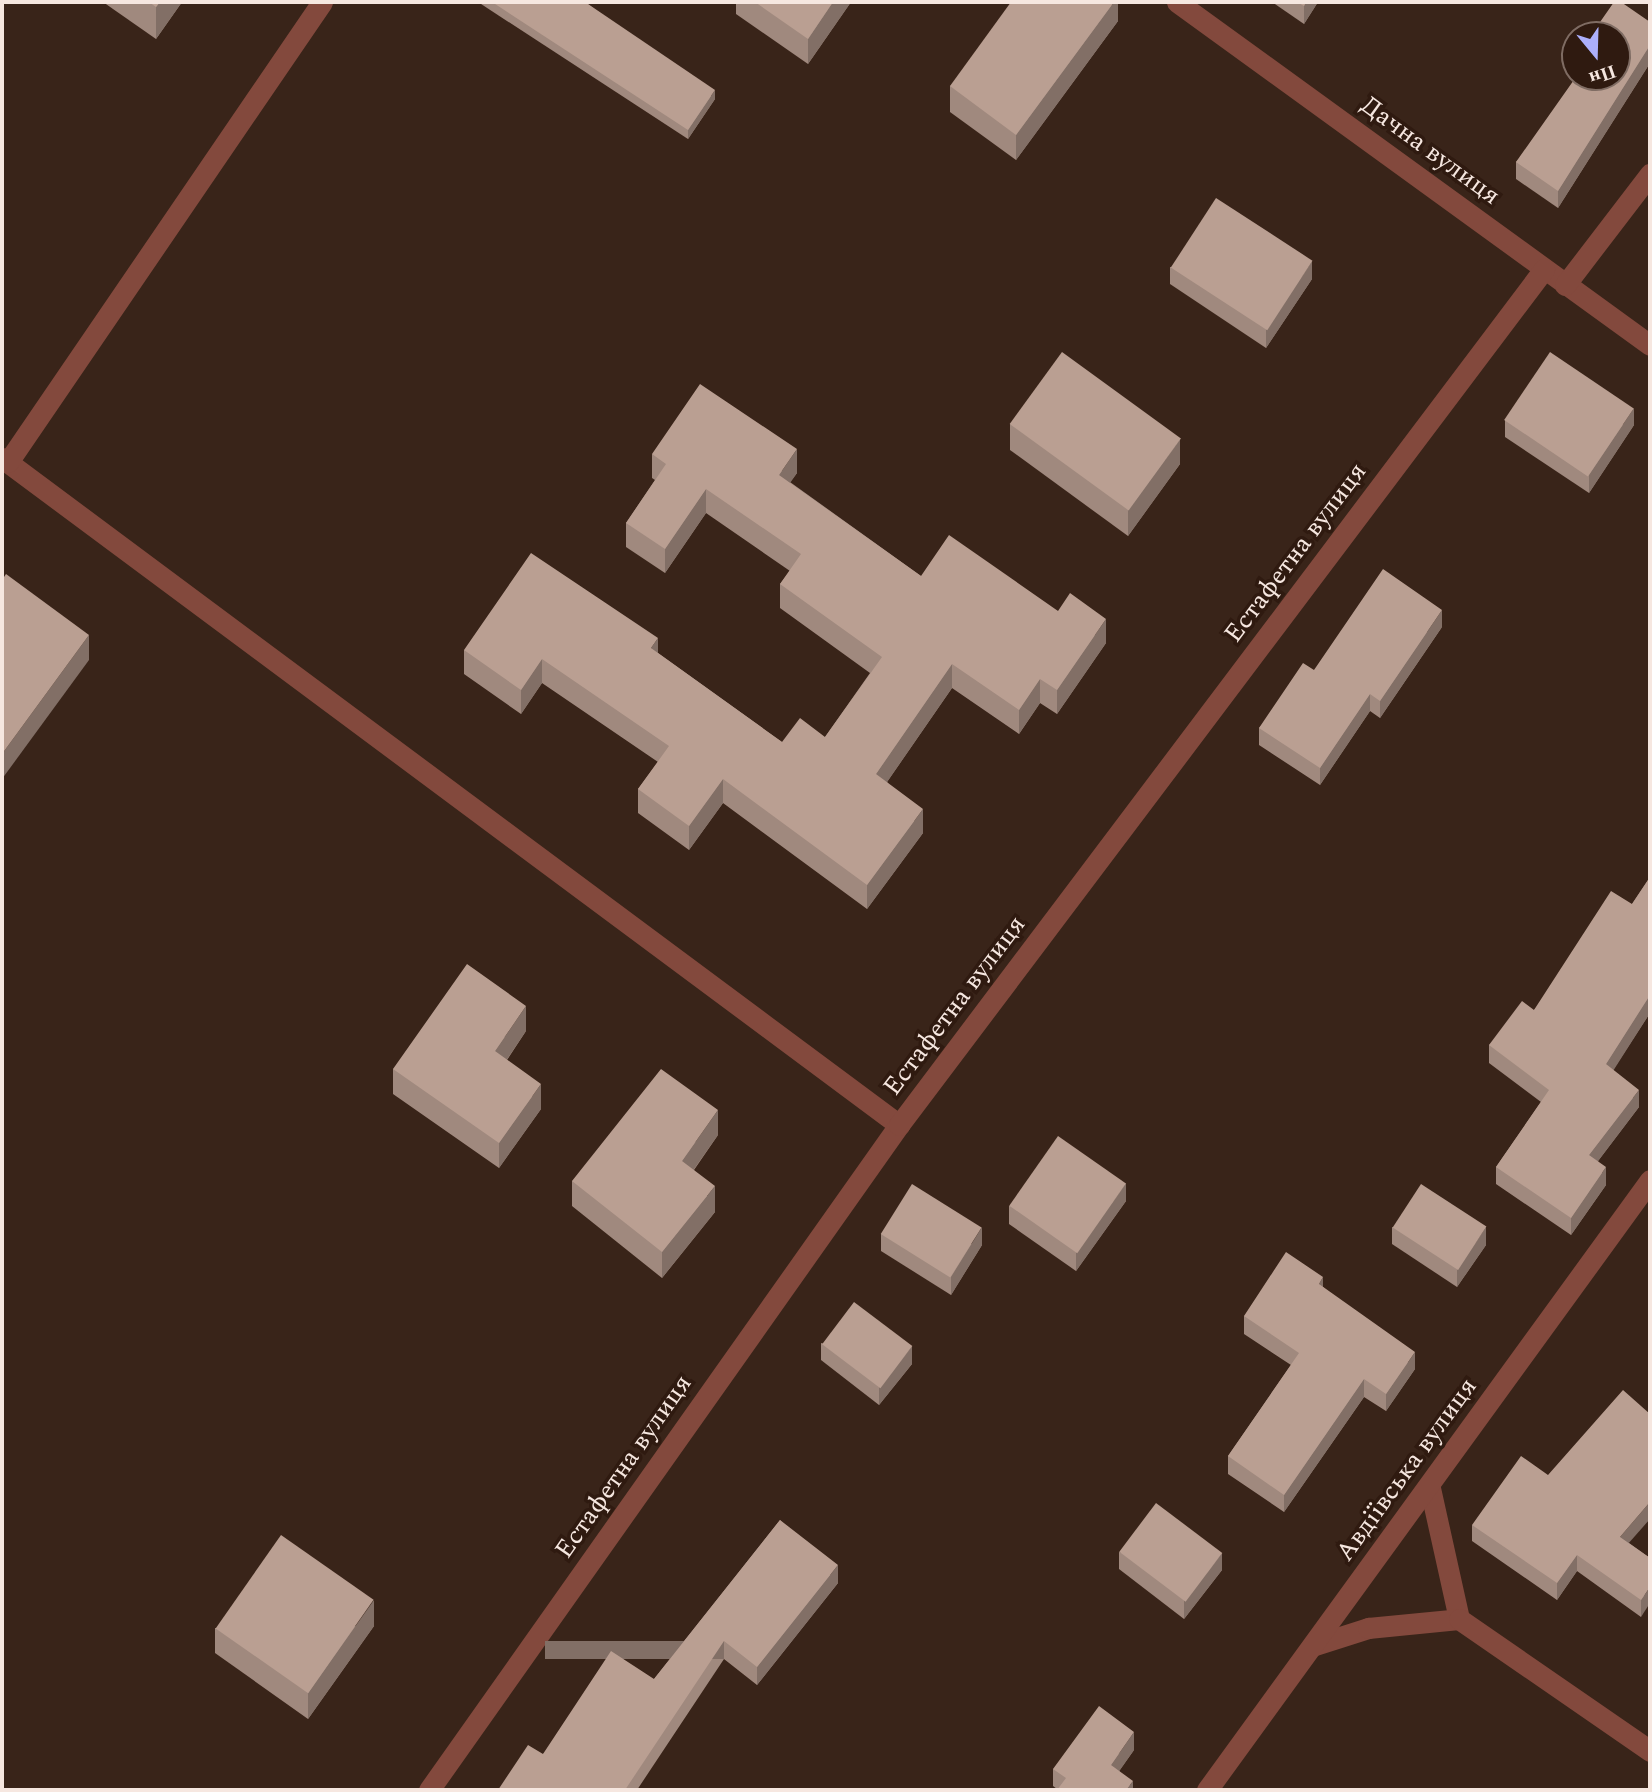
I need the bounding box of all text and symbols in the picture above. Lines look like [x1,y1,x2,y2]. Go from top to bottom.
north arrow [1561,21,1631,91]
text: Пн [1585,56,1620,93]
street label: Дачна вулиця [1354,90,1506,212]
street label: Естафетна вулиця [1218,457,1374,649]
street label: Естафетна вулиця [877,910,1033,1102]
street label: Естафетна вулиця [549,1369,699,1565]
street label: Авдіївська вулиця [1330,1372,1484,1568]

